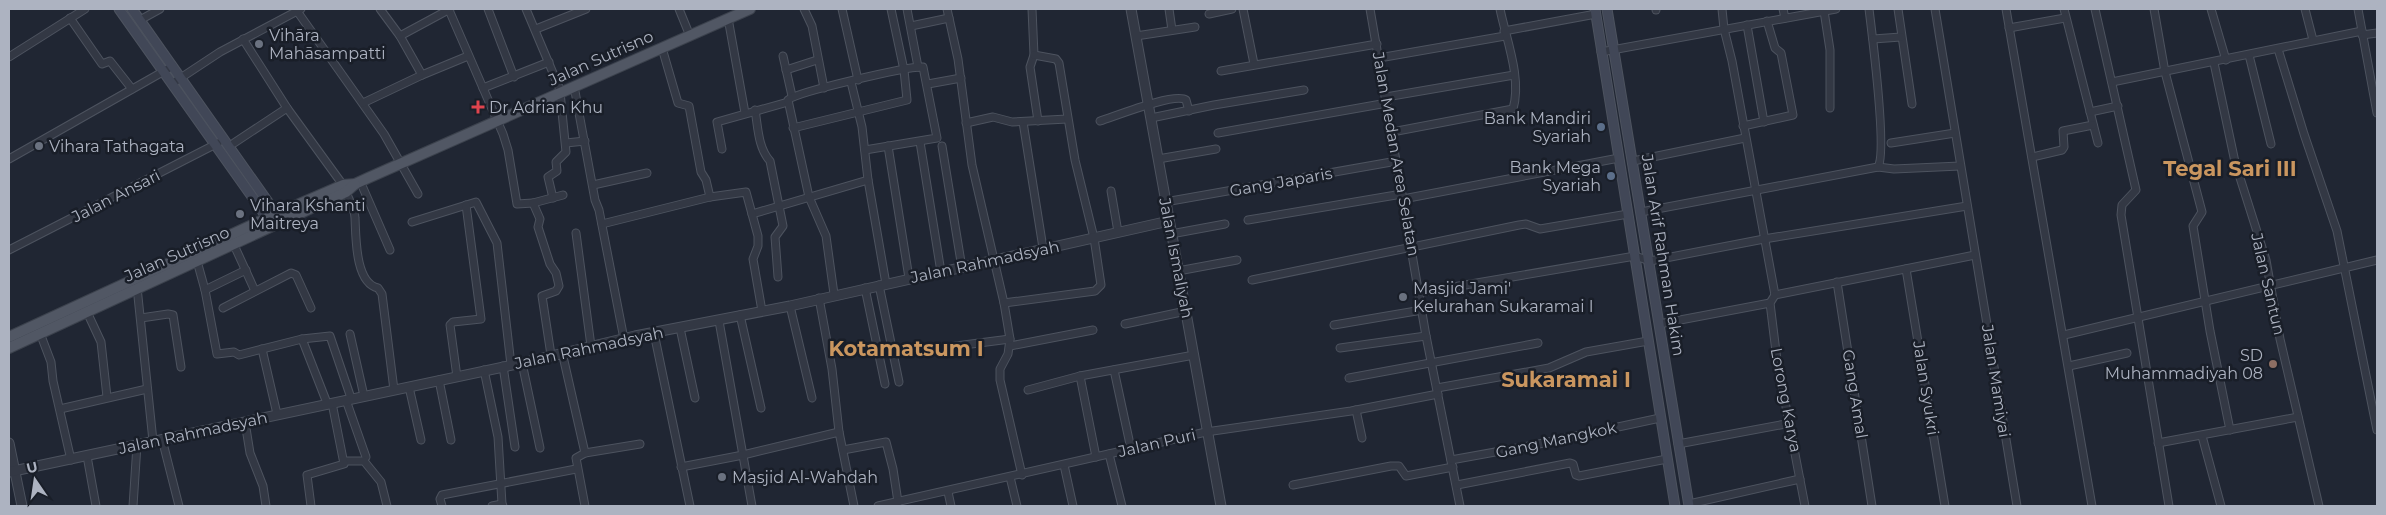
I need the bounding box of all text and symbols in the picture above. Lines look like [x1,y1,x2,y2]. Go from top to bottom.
place label: Vihāra Mahāsampatti [269,26,386,63]
street label: Jalan Sutrisno [545,26,656,90]
marker: Vihāra Mahāsampatti [253,38,265,50]
street label: Jalan Medan Area Selatan [1369,49,1423,258]
place label: Dr Adrian Khu [489,98,603,117]
marker: Dr Adrian Khu [471,100,485,114]
place label: Bank Mandiri Syariah [1484,109,1591,146]
marker: Bank Mandiri Syariah [1595,121,1607,133]
place label: Vihara Tathagata [49,137,185,156]
marker: Vihara Tathagata [33,140,45,152]
street label: Jalan Arif Rahman Hakim [1637,152,1688,357]
district label: Tegal Sari III [2163,156,2297,181]
place label: Bank Mega Syariah [1510,158,1601,195]
street label: Gang Japaris [1228,164,1334,200]
street label: Jalan Ansari [68,166,163,227]
marker: Bank Mega Syariah [1605,170,1617,182]
street label: Jalan Ismaliyah [1155,195,1197,320]
place label: Vihara Kshanti Maitreya [250,196,366,233]
marker: Vihara Kshanti Maitreya [234,208,246,220]
street label: Jalan Sutrisno [121,222,232,286]
street label: Jalan Santun [2247,230,2289,337]
street label: Jalan Rahmadsyah [908,237,1061,287]
place label: Masjid Jami' Kelurahan Sukaramai I [1413,279,1594,316]
marker: Masjid Jami' Kelurahan Sukaramai I [1397,291,1409,303]
street label: Jalan Mamiyai [1978,322,2014,439]
street label: Jalan Rahmadsyah [512,323,665,373]
district label: Kotamatsum I [828,336,984,361]
street label: Jalan Syukri [1909,338,1943,437]
street label: Lorong Karya [1767,346,1805,454]
place label: SD Muhammadiyah 08 [2105,346,2263,383]
street label: Gang Amal [1839,348,1871,440]
marker: SD Muhammadiyah 08 [2267,358,2279,370]
district label: Sukaramai I [1501,367,1631,392]
street label: Jalan Rahmadsyah [116,408,269,458]
street label: Gang Mangkok [1494,418,1619,462]
street label: Jalan Puri [1115,425,1198,461]
north arrow [10,455,60,505]
text: U [25,457,39,477]
place label: Masjid Al-Wahdah [732,468,878,487]
marker: Masjid Al-Wahdah [716,471,728,483]

